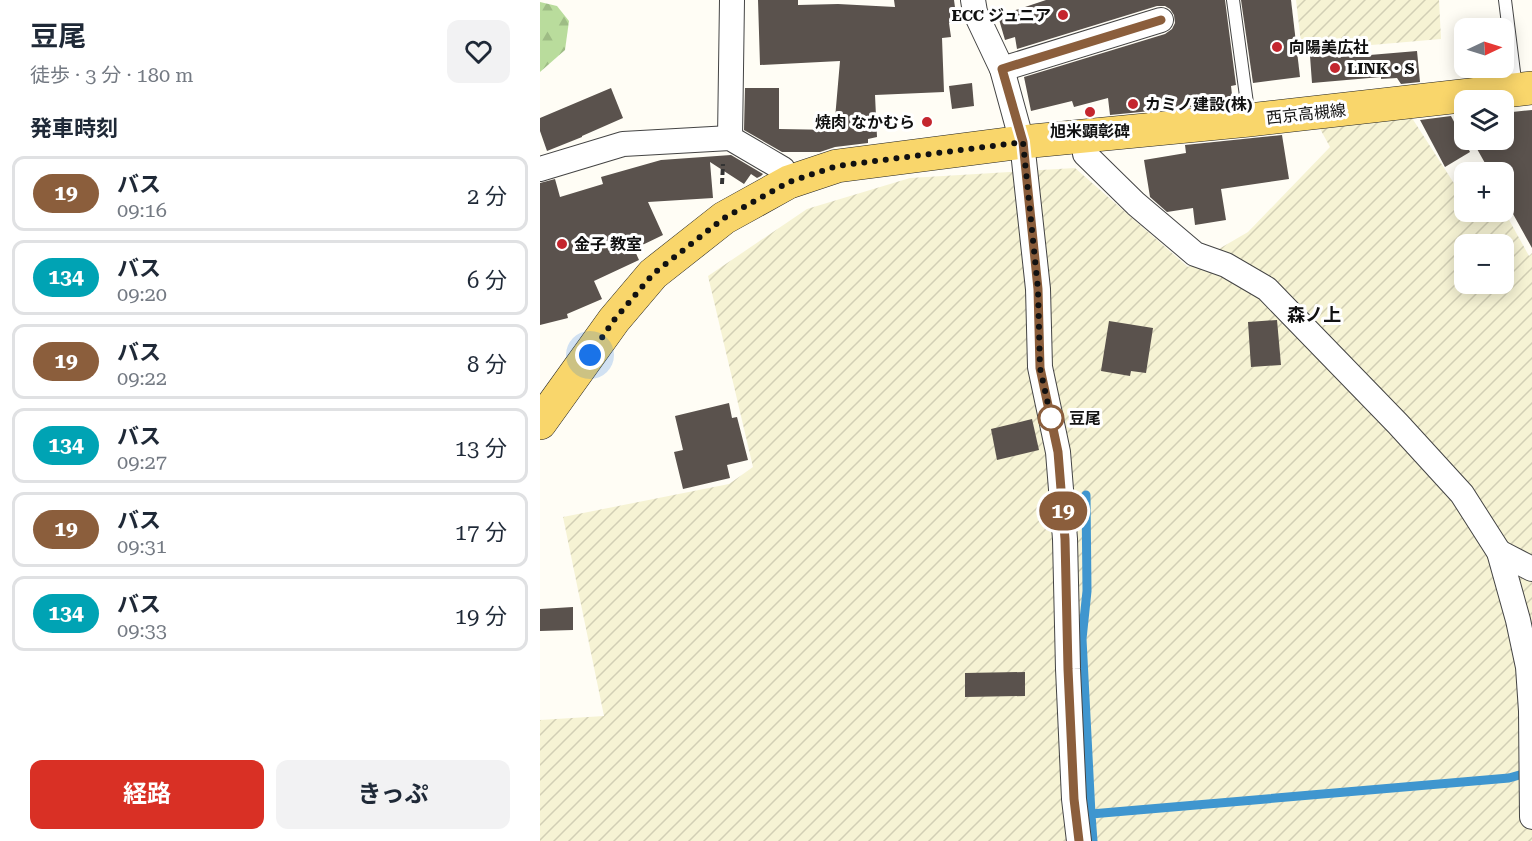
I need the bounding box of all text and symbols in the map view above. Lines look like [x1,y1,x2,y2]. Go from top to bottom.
place label: ECC ジュニア [951,6,1051,25]
marker: ECC ジュニア [1056,8,1070,22]
north arrow [1454,18,1514,78]
map controls [1454,18,1514,294]
text: 豆尾 [30,20,86,53]
button: heart [447,20,510,83]
place label: 向陽美広社 [1289,38,1369,57]
marker: 向陽美広社 [1270,40,1284,54]
place label: LINK・S [1347,59,1415,78]
marker: LINK・S [1328,61,1342,75]
text: 徒歩 · 3 分 · 180 m [30,63,194,87]
button: layers [1454,90,1514,150]
place label: カミノ建設(株) [1145,95,1253,114]
marker: カミノ建設(株) [1126,97,1140,111]
street label: 西京高槻線 [1265,100,1347,128]
marker: 旭米顕彰碑 [1083,105,1097,119]
place label: 焼肉 なかむら [815,113,915,132]
marker: 焼肉 なかむら [920,115,934,129]
text: 発車時刻 [30,116,118,141]
place label: 旭米顕彰碑 [1050,122,1130,141]
button: + [1454,162,1514,222]
text: バス [117,172,161,197]
text: 19 [54,181,78,205]
text: 2 分 [467,184,507,209]
text: 09:16 [117,198,167,222]
button: − [1454,234,1514,294]
place label: 金子 教室 [574,235,642,254]
marker: 金子 教室 [555,237,569,251]
text: バス [117,256,161,281]
text: 134 [48,265,84,289]
text: 6 分 [467,268,507,293]
text: 09:20 [117,282,167,306]
district label: 森ノ上 [1287,304,1341,325]
text: バス [117,340,161,365]
your location [575,340,605,370]
text: 19 [54,349,78,373]
text: 8 分 [467,352,507,377]
text: 09:22 [117,366,167,390]
marker: 豆尾 [1038,405,1064,431]
place label: 豆尾 [1069,409,1101,428]
text: バス [117,424,161,449]
text: 134 [48,433,84,457]
text: 13 分 [455,436,507,461]
text: 09:27 [117,450,167,474]
line badge: 19 [1036,492,1090,530]
text: 19 [1051,499,1075,523]
text: バス [117,508,161,533]
text: 19 [54,517,78,541]
text: 17 分 [455,520,507,545]
text: 09:31 [117,534,167,558]
text: バス [117,592,161,617]
text: 134 [48,601,84,625]
text: 19 分 [455,604,507,629]
text: 09:33 [117,618,167,642]
button: 経路 [30,760,264,829]
button: きっぷ [276,760,510,829]

